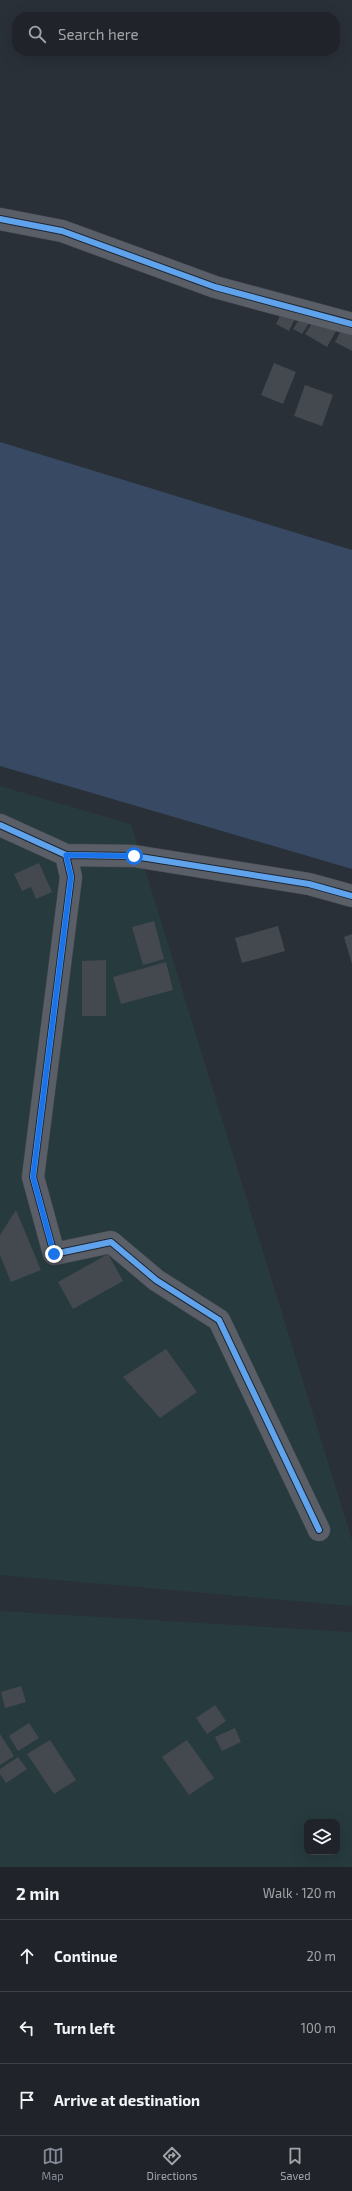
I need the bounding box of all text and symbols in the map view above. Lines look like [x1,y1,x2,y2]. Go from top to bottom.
search box [12,12,340,56]
icon: search [26,23,48,45]
text: Search here [58,25,139,43]
route start [125,847,143,865]
route end [45,1245,63,1263]
map controls [304,1819,340,1855]
button: layers [304,1819,340,1855]
text: 2 min [16,1883,59,1903]
text: Walk · 120 m [263,1885,336,1901]
icon: ahead [16,1945,38,1967]
text: Continue [54,1947,117,1965]
text: 20 m [307,1948,336,1964]
icon: left [16,2017,38,2039]
text: Turn left [54,2019,115,2037]
text: 100 m [301,2020,336,2036]
icon: arrive [16,2089,38,2111]
text: Arrive at destination [54,2091,200,2109]
tab: Map [42,2145,64,2182]
tab: Directions [147,2145,197,2182]
tab: Saved [280,2145,311,2182]

